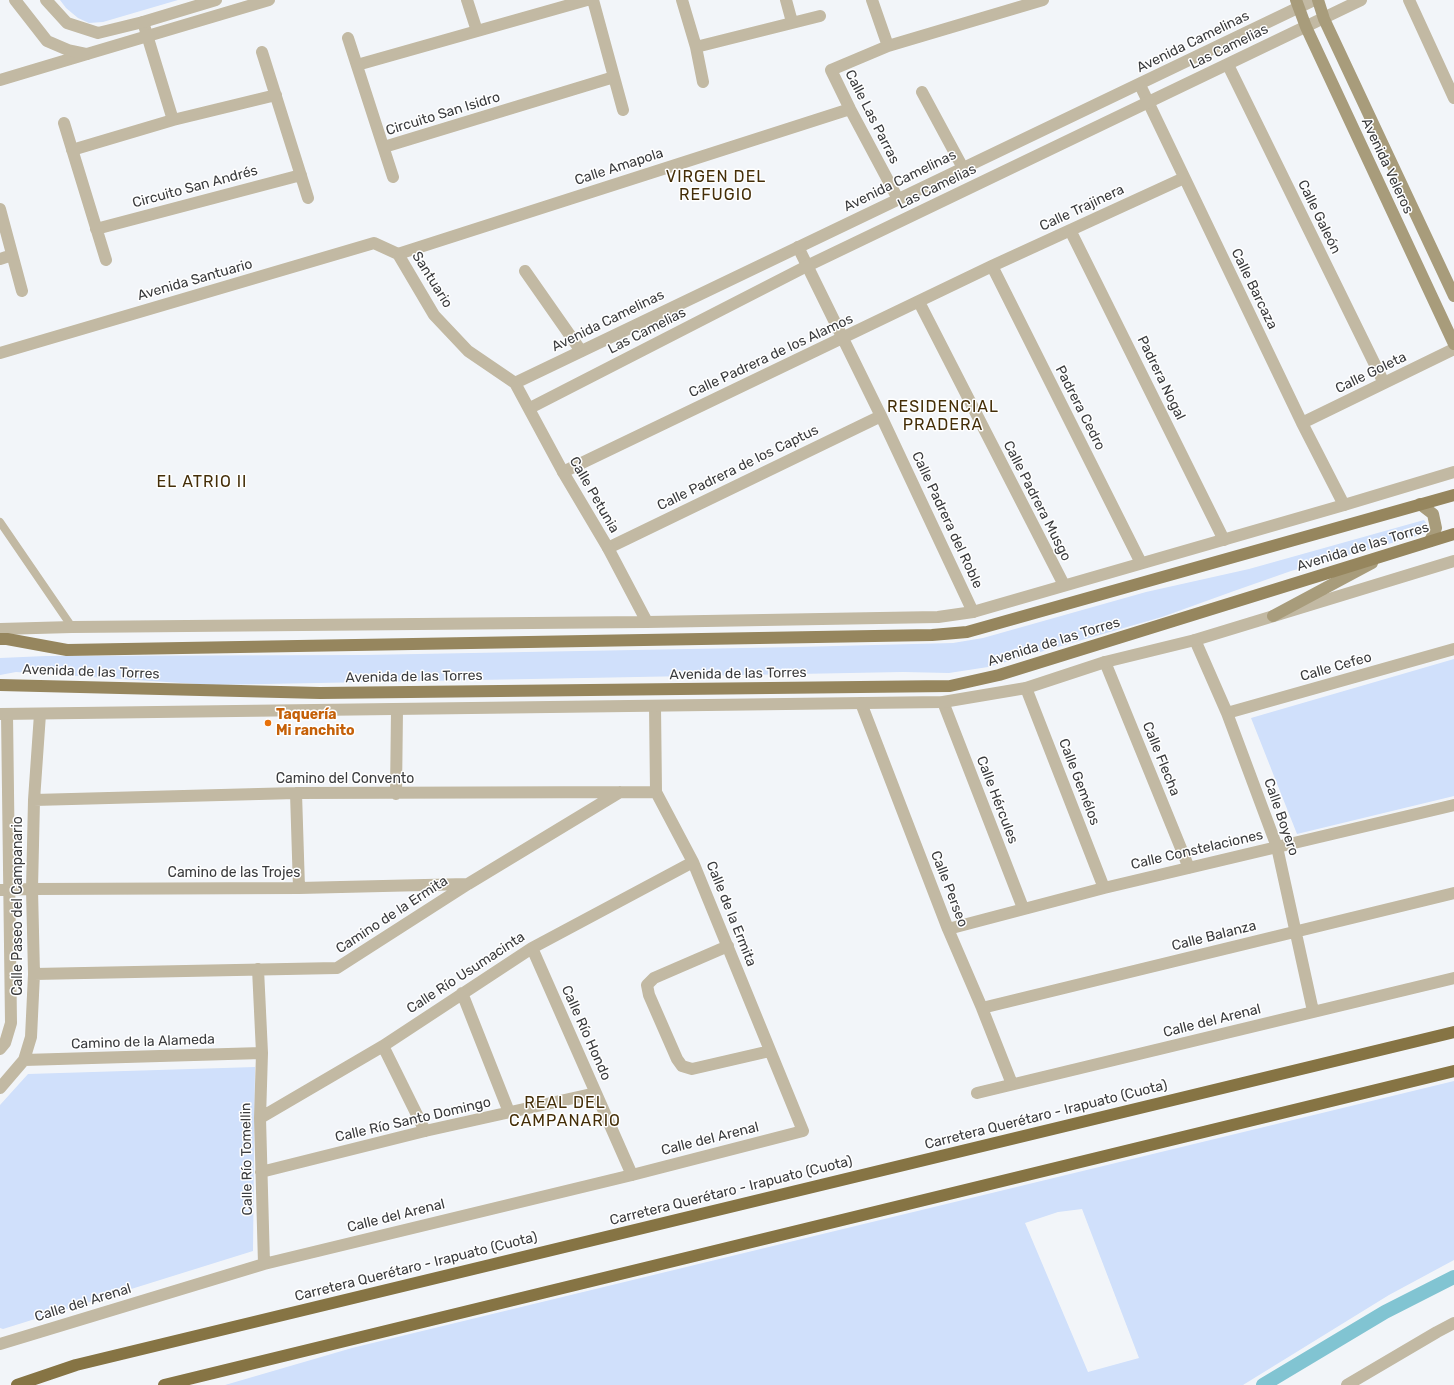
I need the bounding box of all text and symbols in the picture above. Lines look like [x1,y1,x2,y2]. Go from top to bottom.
street label: Avenida Camelinas [1134,7,1252,77]
street label: Las Camelias [1187,21,1271,73]
street label: Calle Las Parras [841,67,903,167]
street label: Circuito San Isidro [384,89,502,139]
street label: Avenida Veleros [1358,116,1416,216]
street label: Calle Amapola [573,145,665,189]
street label: Avenida Camelinas [841,146,959,216]
street label: Las Camelias [895,161,979,213]
street label: Circuito San Andrés [130,162,260,212]
district label: VIRGEN DEL REFUGIO [666,167,766,205]
street label: Calle Galeón [1294,177,1344,257]
street label: Calle Trajinera [1037,181,1127,235]
street label: Calle Barcaza [1227,246,1281,332]
street label: Santuario [408,249,456,311]
street label: Avenida Santuario [136,256,254,304]
street label: Avenida Camelinas [549,286,667,356]
street label: Las Camelias [605,304,689,358]
street label: Calle Padrera de los Alamos [686,311,856,401]
street label: Padrera Nogal [1133,333,1189,423]
street label: Calle Goleta [1333,349,1409,397]
street label: Padrera Cedro [1051,363,1109,453]
district label: RESIDENCIAL PRADERA [887,397,999,435]
street label: Calle Padrera de los Captus [655,422,821,514]
street label: Calle Padrera Musgo [999,438,1075,564]
street label: Calle Padrera del Roble [908,449,986,591]
street label: Calle Petunia [565,454,623,536]
district label: EL ATRIO II [157,472,247,492]
street label: Avenida de las Torres [1295,519,1431,575]
street label: Avenida de las Torres [986,614,1122,670]
street label: Calle Cefeo [1298,649,1374,685]
street label: Avenida de las Torres [22,661,160,683]
street label: Avenida de las Torres [669,664,807,684]
street label: Avenida de las Torres [345,667,483,687]
place label: Taquería Mi ranchito [276,707,355,740]
marker: Taquería Mi ranchito [263,718,273,728]
street label: Calle Flecha [1139,719,1183,799]
street label: Calle Gemélos [1055,736,1103,828]
street label: Calle Hércules [973,754,1021,846]
street label: Camino del Convento [276,771,414,787]
street label: Calle Boyero [1260,776,1302,858]
street label: Calle Paseo del Campanario [10,816,26,996]
street label: Calle Constelaciones [1129,827,1265,873]
street label: Calle Perseo [927,849,971,929]
street label: Calle de la Ermita [702,859,760,969]
street label: Camino de las Trojes [168,865,300,881]
street label: Camino de la Ermita [333,873,451,957]
street label: Calle Balanza [1170,917,1258,955]
street label: Calle Río Usumacinta [404,929,528,1017]
street label: Calle Río Hondo [558,983,614,1083]
street label: Calle del Arenal [1161,1001,1263,1041]
street label: Camino de la Alameda [71,1031,215,1053]
street label: Carretera Querétaro - Irapuato (Cuota) [923,1077,1169,1153]
district label: REAL DEL CAMPANARIO [509,1093,621,1131]
street label: Calle Río Santo Domingo [334,1094,492,1146]
street label: Calle Río Tomellin [238,1102,256,1216]
street label: Calle del Arenal [659,1119,761,1159]
street label: Carretera Querétaro - Irapuato (Cuota) [608,1153,854,1229]
street label: Calle del Arenal [345,1196,447,1236]
street label: Carretera Querétaro - Irapuato (Cuota) [293,1229,539,1305]
street label: Calle del Arenal [33,1280,133,1326]

